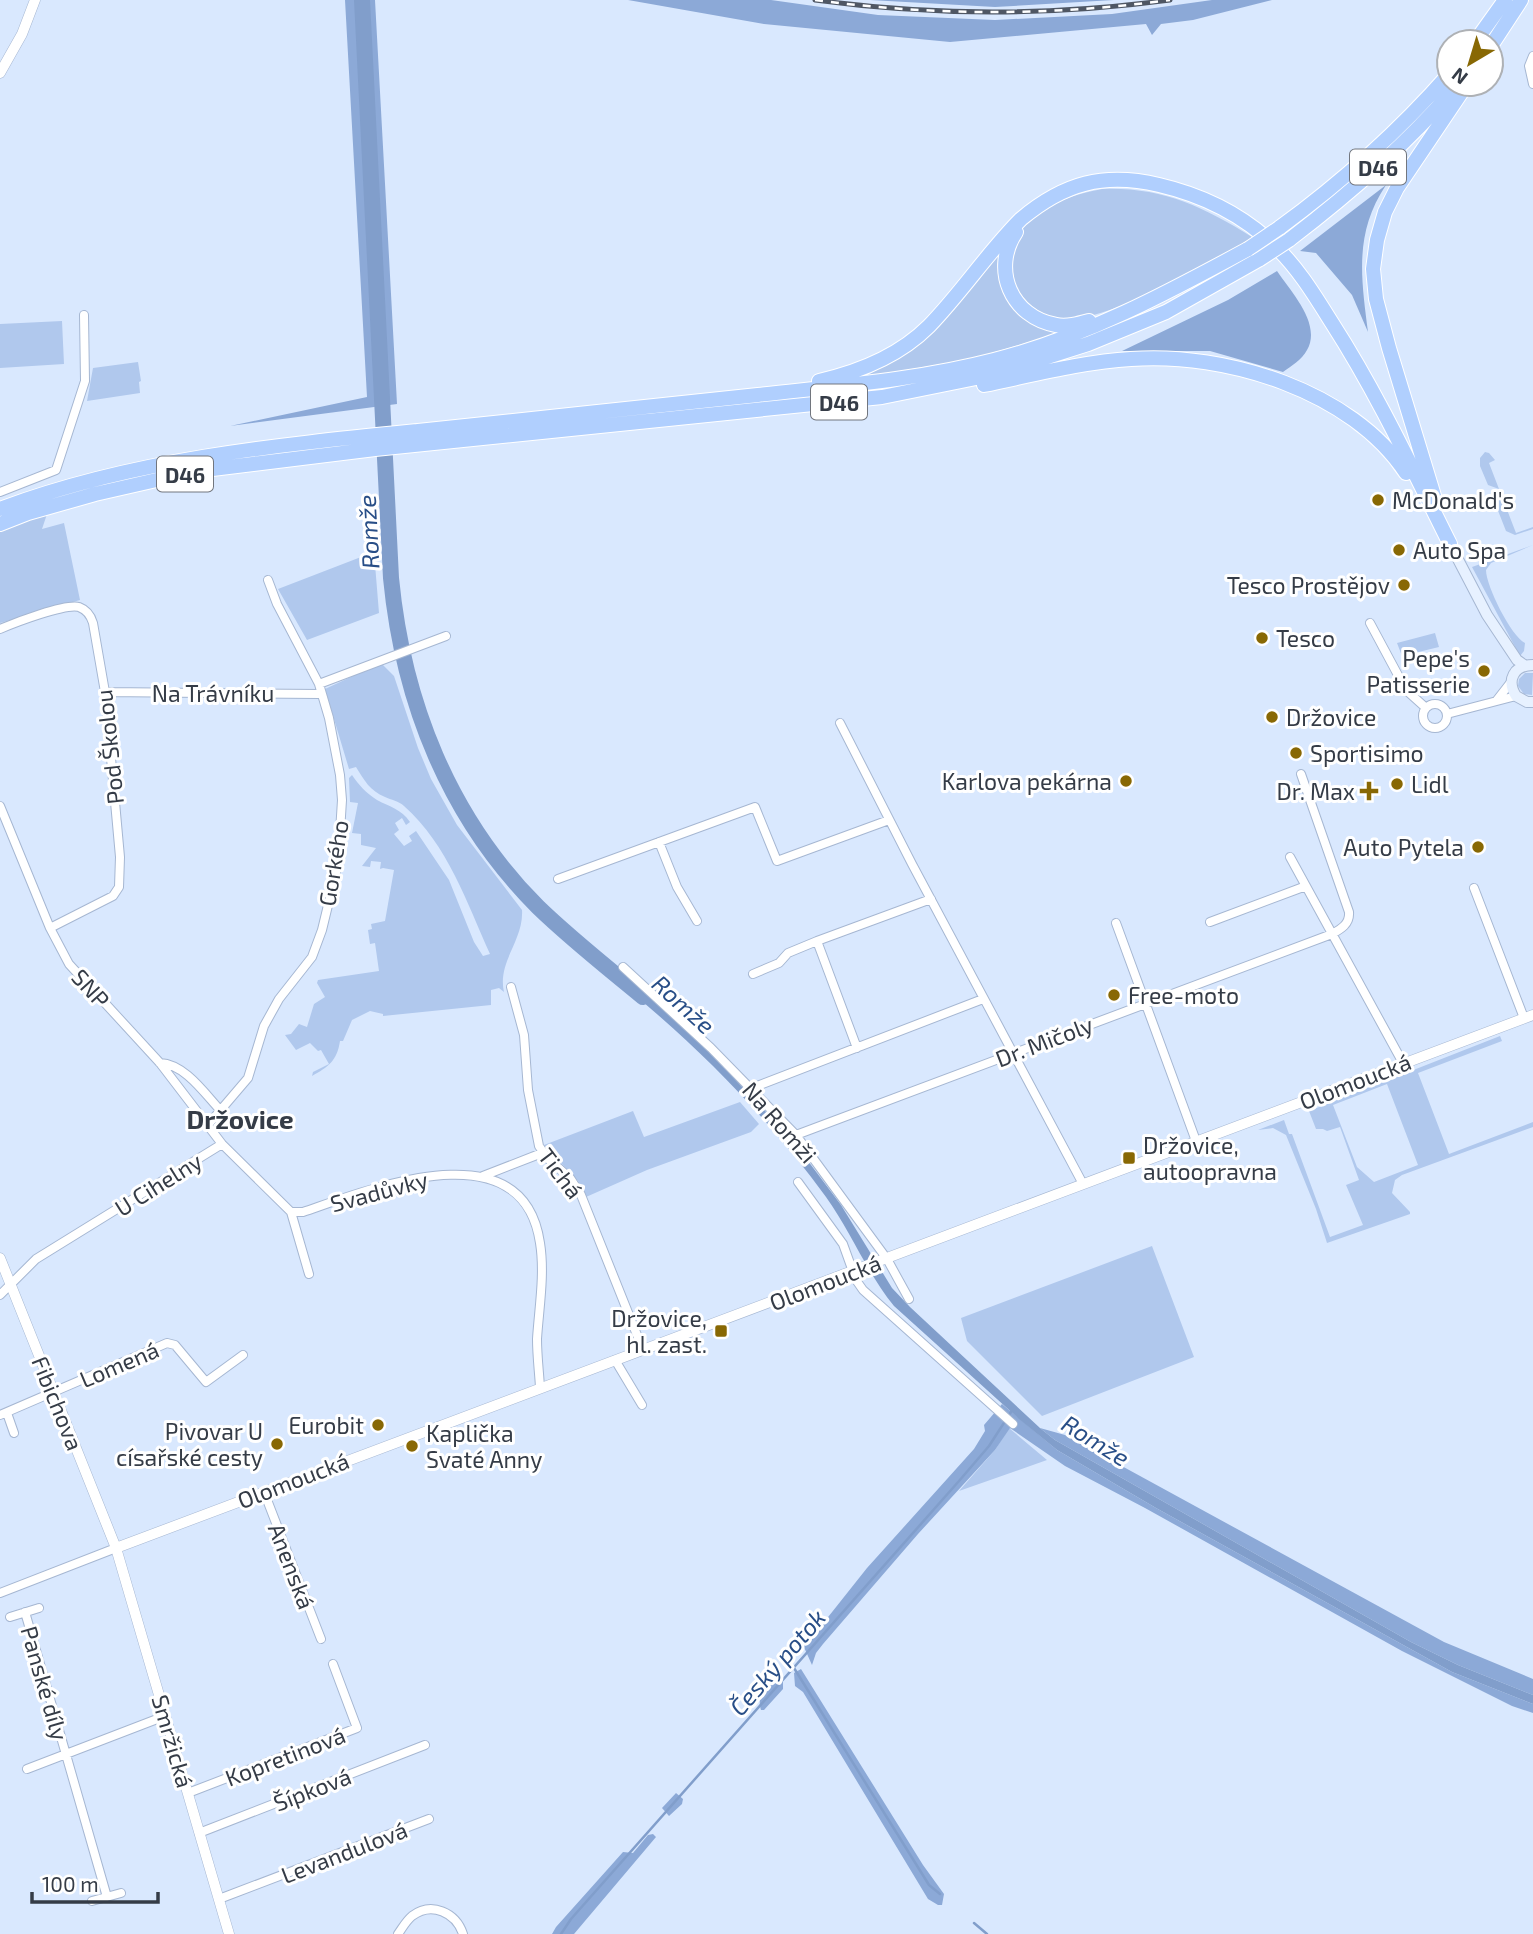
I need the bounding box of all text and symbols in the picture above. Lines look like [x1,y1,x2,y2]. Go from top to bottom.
north arrow [1435,28,1505,98]
text: N [1447,64,1472,90]
road number: D46 [1350,150,1406,184]
road number: D46 [811,384,867,420]
road number: D46 [157,456,213,491]
place label: McDonald's [1392,486,1514,514]
marker: McDonald's [1370,492,1386,508]
water label: Romže [352,494,384,570]
place label: Auto Spa [1413,536,1506,564]
marker: Auto Spa [1391,542,1407,558]
place label: Tesco Prostějov [1227,571,1390,599]
marker: Tesco Prostějov [1396,577,1412,593]
place label: Tesco [1276,624,1335,652]
marker: Tesco [1254,630,1270,646]
place label: Pepe's Patisserie [1366,644,1470,698]
marker: Pepe's Patisserie [1476,663,1492,679]
street label: Na Trávníku [152,679,274,707]
street label: Pod Školou [89,688,129,806]
place label: Držovice [1286,703,1376,731]
marker: Držovice [1264,709,1280,725]
place label: Sportisimo [1310,739,1424,767]
marker: Sportisimo [1288,745,1304,761]
place label: Karlova pekárna [942,767,1112,795]
place label: Lidl [1411,770,1449,798]
marker: Karlova pekárna [1118,773,1134,789]
marker: Lidl [1389,776,1405,792]
place label: Dr. Max [1276,777,1355,805]
marker: Dr. Max [1361,783,1377,799]
street label: Gorkého [312,818,354,908]
place label: Auto Pytela [1343,833,1464,861]
marker: Auto Pytela [1470,839,1486,855]
street label: SNP [66,963,116,1013]
water label: Romže [647,968,721,1040]
place label: Free-moto [1128,981,1239,1009]
marker: Free-moto [1106,987,1122,1003]
street label: Dr. Mičoly [991,1010,1097,1072]
street label: Olomoucká [1295,1047,1415,1115]
street label: Na Romži [737,1076,823,1168]
district label: Držovice [186,1103,294,1134]
place label: Držovice, autoopravna [1143,1131,1277,1185]
street label: Tichá [533,1142,589,1204]
street label: U Cihelny [109,1146,207,1222]
marker: Držovice, autoopravna [1121,1150,1137,1166]
street label: Svadůvky [327,1165,431,1217]
street label: Olomoucká [765,1248,885,1316]
place label: Držovice, hl. zast. [611,1304,707,1358]
marker: Držovice, hl. zast. [713,1323,729,1339]
street label: Lomená [75,1335,163,1393]
street label: Fibichova [26,1352,90,1454]
water label: Romže [1057,1408,1135,1472]
place label: Eurobit [288,1411,364,1439]
place label: Pivovar U císařské cesty [116,1417,263,1471]
marker: Eurobit [370,1417,386,1433]
place label: Kaplička Svaté Anny [426,1419,542,1473]
marker: Pivovar U císařské cesty [269,1436,285,1452]
marker: Kaplička Svaté Anny [404,1438,420,1454]
street label: Olomoucká [233,1446,353,1514]
street label: Anenská [263,1519,321,1613]
water label: Český potok [723,1603,831,1721]
street label: Panské díly [15,1623,75,1743]
street label: Smržická [146,1691,200,1791]
street label: Kopretinová [221,1720,349,1792]
street label: Šípková [269,1761,355,1817]
street label: Levandulová [277,1815,411,1889]
scale bar [32,1860,158,1904]
text: 100 m [42,1871,99,1896]

